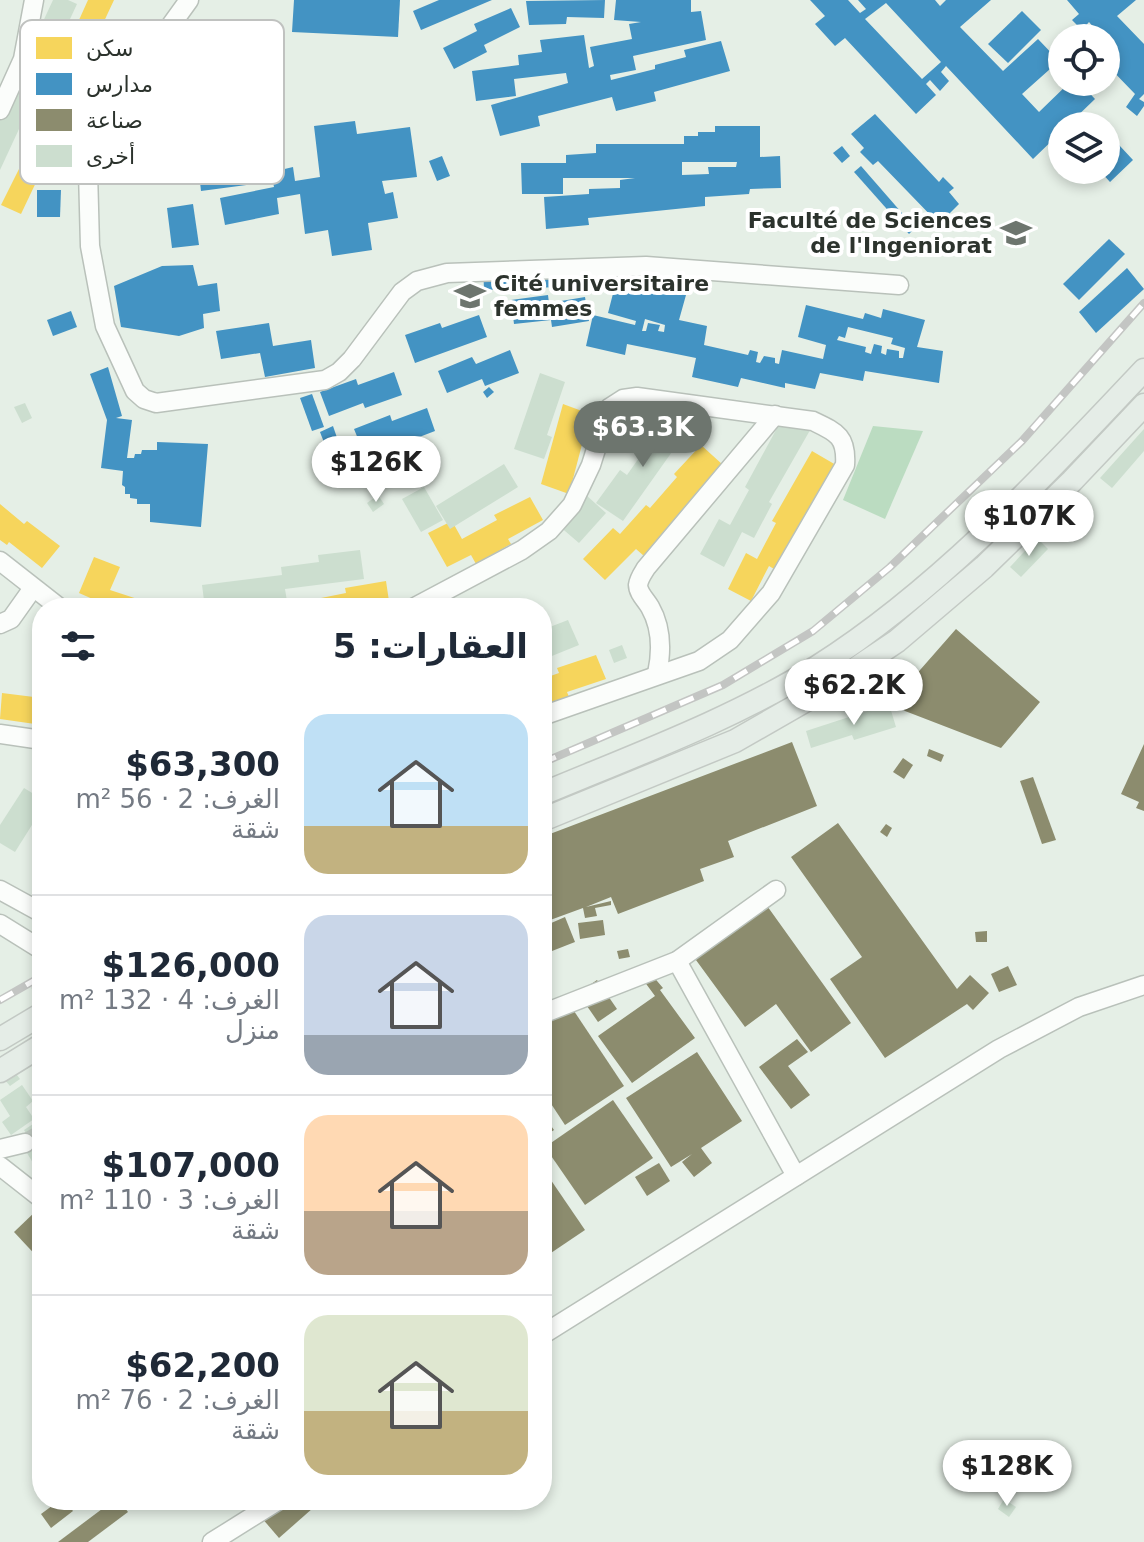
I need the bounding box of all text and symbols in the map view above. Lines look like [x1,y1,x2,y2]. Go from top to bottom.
legend [20,20,284,184]
map controls [1048,24,1120,184]
button: locate [1048,24,1120,96]
text: سكن [86,36,133,61]
text: مدارس [86,72,153,98]
text: صناعة [86,108,143,133]
button: layers [1048,112,1120,184]
text: أخرى [86,142,135,169]
place label: Faculté de Sciences de l'Ingeniorat [748,208,992,258]
school or university icon: Faculté de Sciences de l'Ingeniorat [999,216,1033,250]
place label: Cité universitaire femmes [494,271,709,321]
school or university icon: Cité universitaire femmes [453,279,487,313]
pin: $63.3K [578,401,708,469]
text: $63.3K [592,412,694,442]
pin: $126K [320,436,432,504]
text: $126K [330,447,422,477]
pin: $107K [973,490,1085,558]
text: $107K [983,501,1075,531]
icon: filters [56,624,100,668]
text: العقارات: 5 [333,626,528,666]
pin: $62.2K [789,659,919,727]
text: $62.2K [803,670,905,700]
text: $63,300 [125,744,280,784]
icon: home [368,746,464,842]
text: الغرف: 2 · 56 m² [76,784,280,814]
text: شقة [231,814,280,844]
text: $126,000 [101,945,280,985]
icon: home [368,947,464,1043]
text: الغرف: 4 · 132 m² [59,985,280,1015]
text: منزل [225,1015,280,1045]
text: $107,000 [101,1145,280,1185]
icon: home [368,1147,464,1243]
text: الغرف: 3 · 110 m² [59,1185,280,1215]
text: شقة [231,1215,280,1245]
text: $62,200 [125,1345,280,1385]
icon: home [368,1347,464,1443]
text: الغرف: 2 · 76 m² [76,1385,280,1415]
text: شقة [231,1415,280,1445]
pin: $128K [951,1440,1063,1508]
text: $128K [961,1451,1053,1481]

